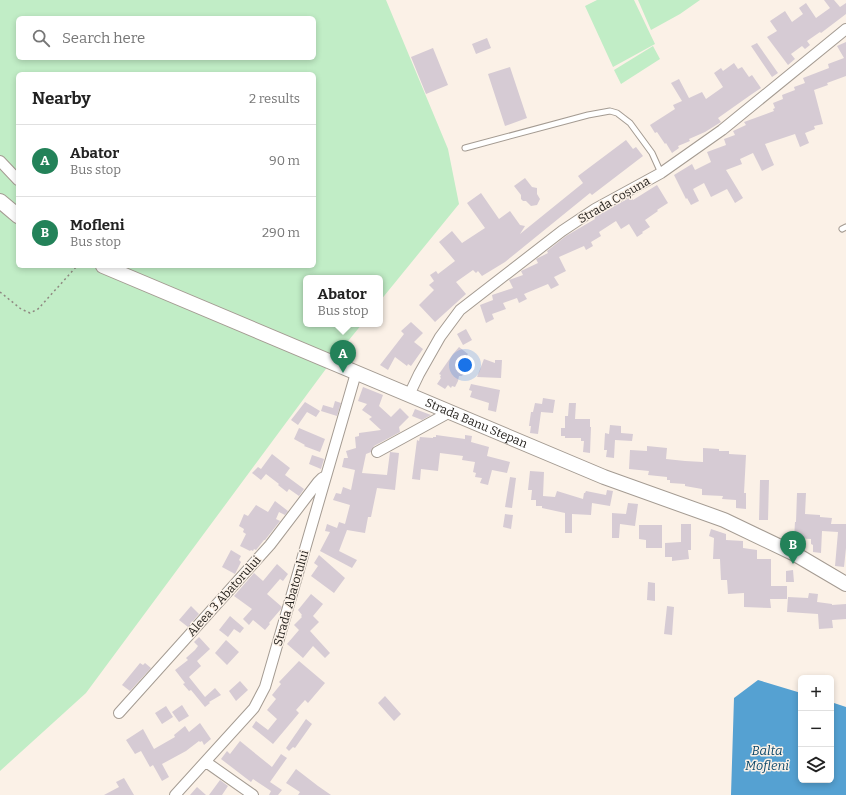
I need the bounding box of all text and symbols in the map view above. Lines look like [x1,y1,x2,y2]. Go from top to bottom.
search box [16,16,316,60]
icon: search [30,27,52,49]
text: Search here [62,29,145,47]
text: Nearby [32,88,91,109]
text: 2 results [249,91,300,106]
text: Abator [70,144,119,162]
text: A [40,153,50,168]
text: 90 m [269,153,300,168]
text: Bus stop [70,162,121,177]
street label: Strada Coșuna [576,174,653,227]
text: Mofleni [70,216,125,234]
text: B [41,225,49,240]
text: 290 m [262,225,300,240]
text: Bus stop [70,234,121,249]
popup [303,275,383,327]
text: Abator [317,285,367,303]
text: Bus stop [317,303,369,318]
pin: A [330,340,356,373]
your location [455,355,475,375]
street label: Strada Banu Stepan [423,395,530,451]
pin: B [780,531,806,564]
street label: Strada Abatorului [271,548,311,647]
street label: Aleea 3 Abatorului [184,553,264,639]
map controls [798,675,834,783]
button: + [798,675,834,711]
button: − [798,711,834,747]
water label: Balta Mofleni [745,743,789,773]
button: layers [798,747,834,783]

